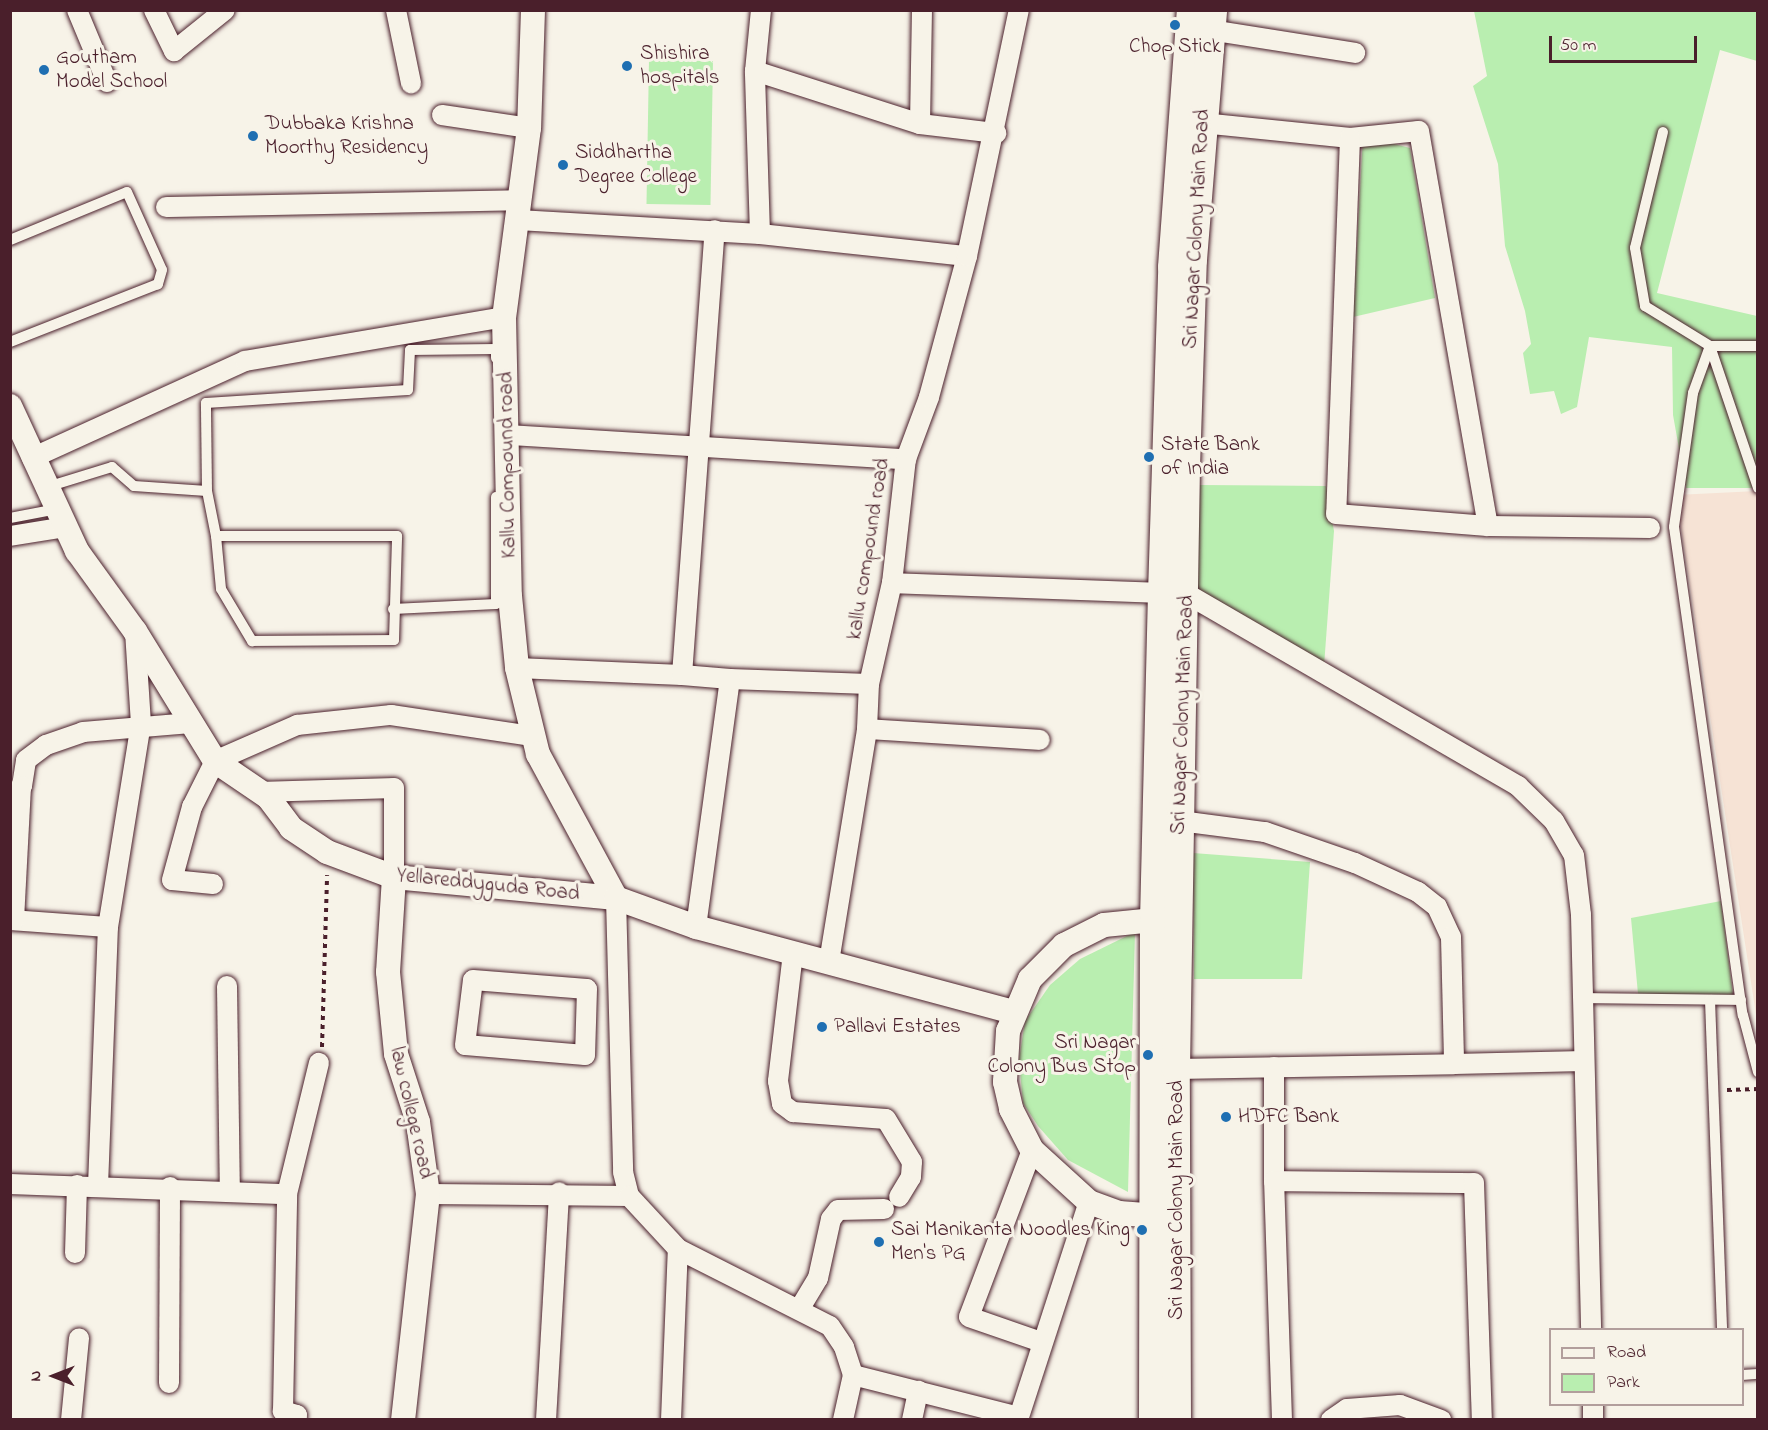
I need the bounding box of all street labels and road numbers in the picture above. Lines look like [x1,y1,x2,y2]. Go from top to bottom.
street label: Sri Nagar Colony Main Road [1178,109,1216,349]
street label: Kallu Compound road [494,371,522,559]
street label: kallu compound road [842,456,896,642]
street label: Sri Nagar Colony Main Road [1166,595,1200,835]
street label: Yellareddyguda Road [395,863,581,907]
street label: law college road [384,1045,438,1181]
street label: Sri Nagar Colony Main Road [1164,1080,1190,1320]

